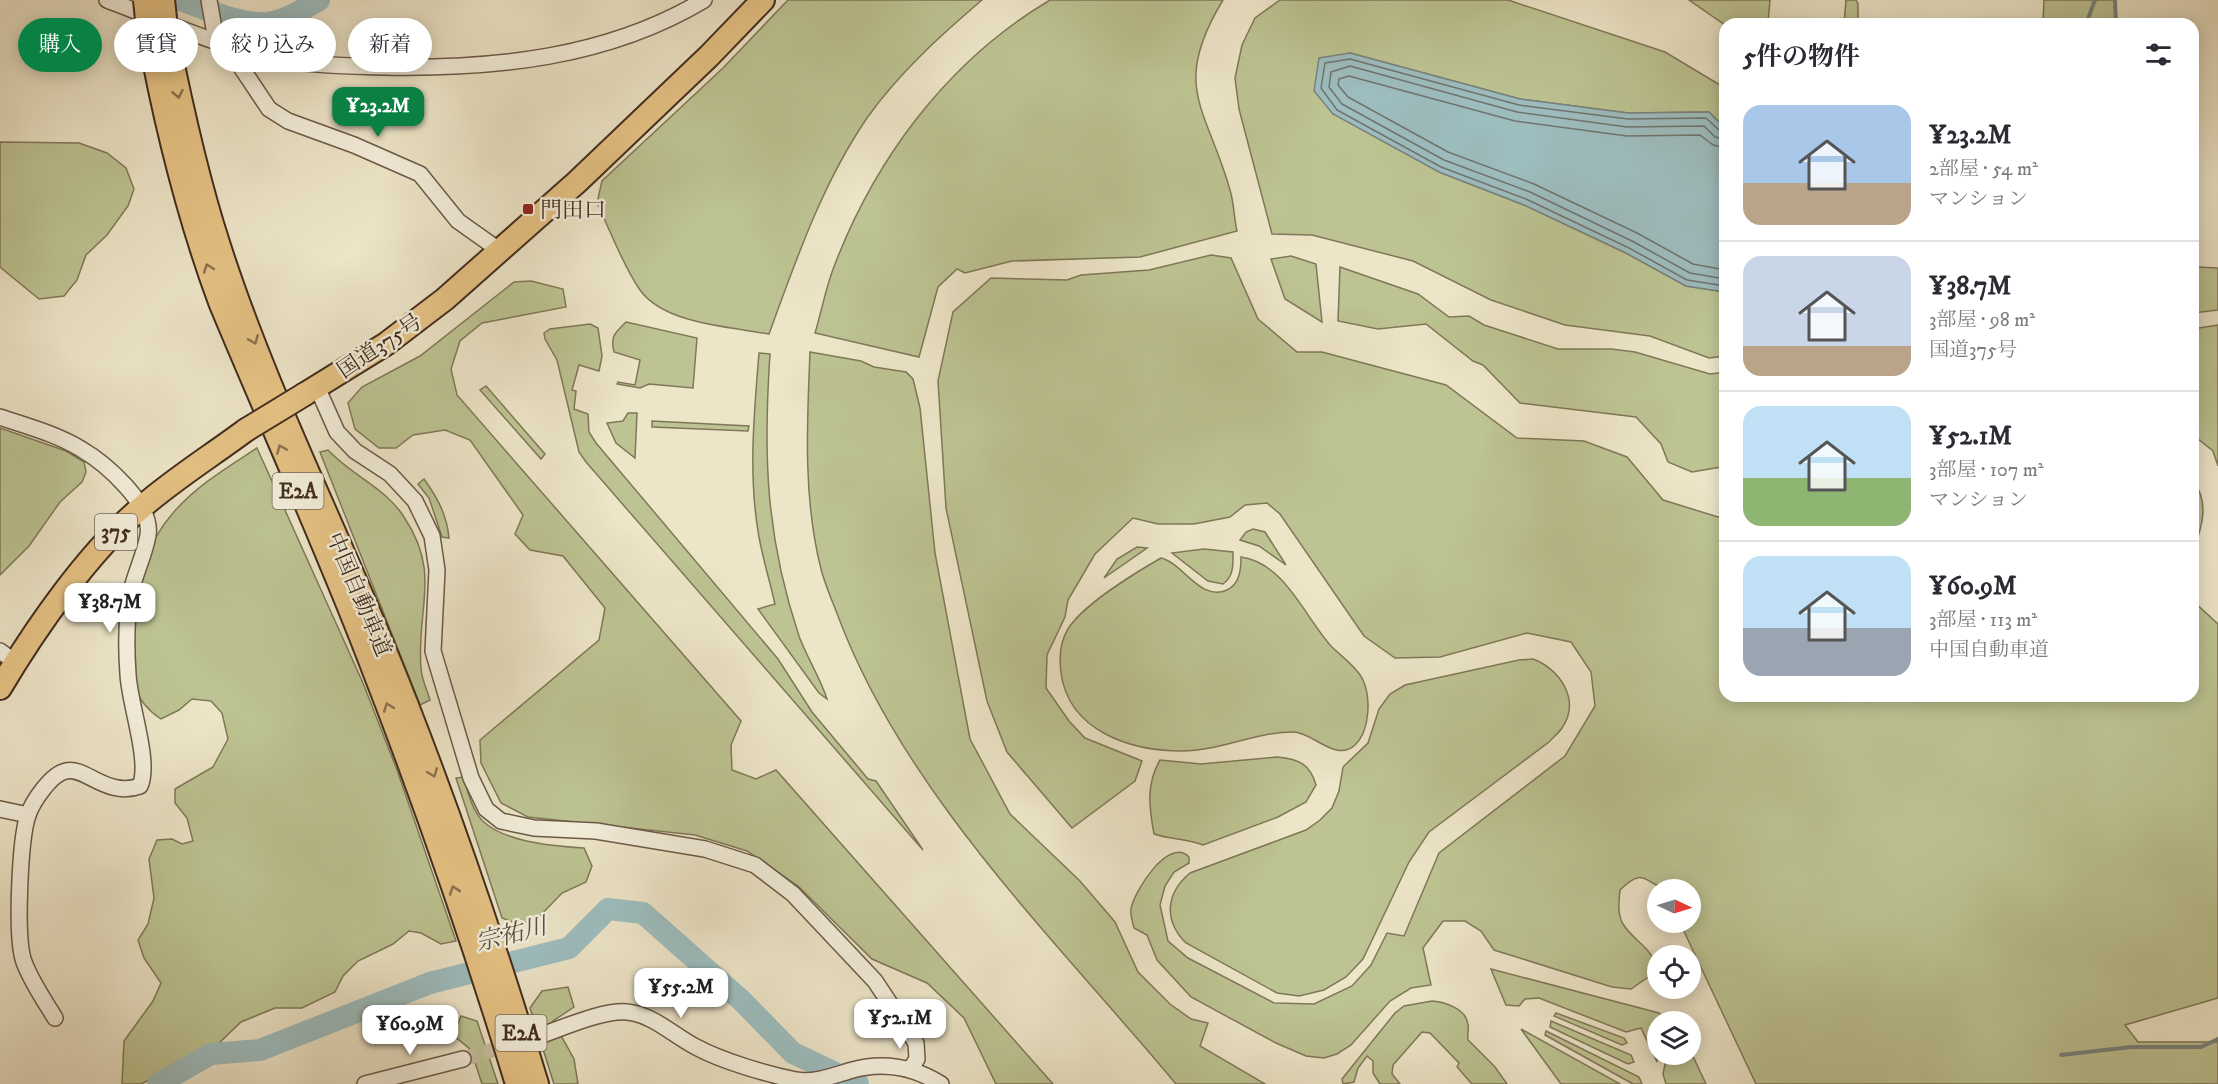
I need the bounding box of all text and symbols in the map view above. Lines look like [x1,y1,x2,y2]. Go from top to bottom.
chip: 購入 [18,18,102,72]
chip: 賃貸 [114,18,198,72]
chip: 絞り込み [210,18,336,72]
chip: 新着 [348,18,432,72]
icon: filters [2142,38,2175,71]
text: 5件の物件 [1743,41,1860,74]
pin: ¥23.2M [329,87,427,138]
one-way arrow [171,89,184,99]
text: ¥23.2M [346,94,410,119]
text: ¥23.2M [1929,119,2012,152]
icon: home [1791,129,1863,201]
text: 2部屋 · 54 m² [1929,157,2038,182]
text: マンション [1929,187,2028,212]
place label: 門田口 [540,197,606,224]
marker: 門田口 [521,202,535,216]
one-way arrow [202,263,215,274]
text: ¥38.7M [1929,270,2011,303]
icon: home [1791,280,1863,352]
street label: 国道375号 [332,308,427,384]
text: 3部屋 · 98 m² [1929,308,2035,333]
one-way arrow [247,334,259,345]
text: 国道375号 [1929,338,2017,363]
text: ¥52.1M [1929,420,2012,453]
icon: home [1791,430,1863,502]
one-way arrow [276,444,288,455]
text: 3部屋 · 107 m² [1929,458,2044,483]
road number: E2A [272,473,324,509]
text: マンション [1929,488,2028,513]
road number: 375 [95,514,137,550]
street label: 中国自動車道 [320,529,397,661]
text: ¥60.9M [1929,570,2017,603]
icon: home [1791,580,1863,652]
pin: ¥38.7M [61,583,159,634]
text: ¥38.7M [78,590,142,615]
text: 3部屋 · 113 m² [1929,608,2037,633]
text: 中国自動車道 [1929,638,2049,663]
one-way arrow [382,702,395,713]
one-way arrow [426,766,438,777]
north arrow [1647,879,1701,933]
map controls [1647,879,1701,1065]
one-way arrow [449,885,462,896]
water label: 宗祐川 [473,911,553,958]
button: locate [1647,945,1701,999]
pin: ¥55.2M [632,968,730,1019]
text: ¥55.2M [648,975,714,1000]
pin: ¥52.1M [851,999,949,1050]
pin: ¥60.9M [361,1005,459,1056]
text: ¥52.1M [868,1006,932,1031]
button: layers [1647,1011,1701,1065]
text: ¥60.9M [376,1012,444,1037]
road number: E2A [496,1015,546,1051]

